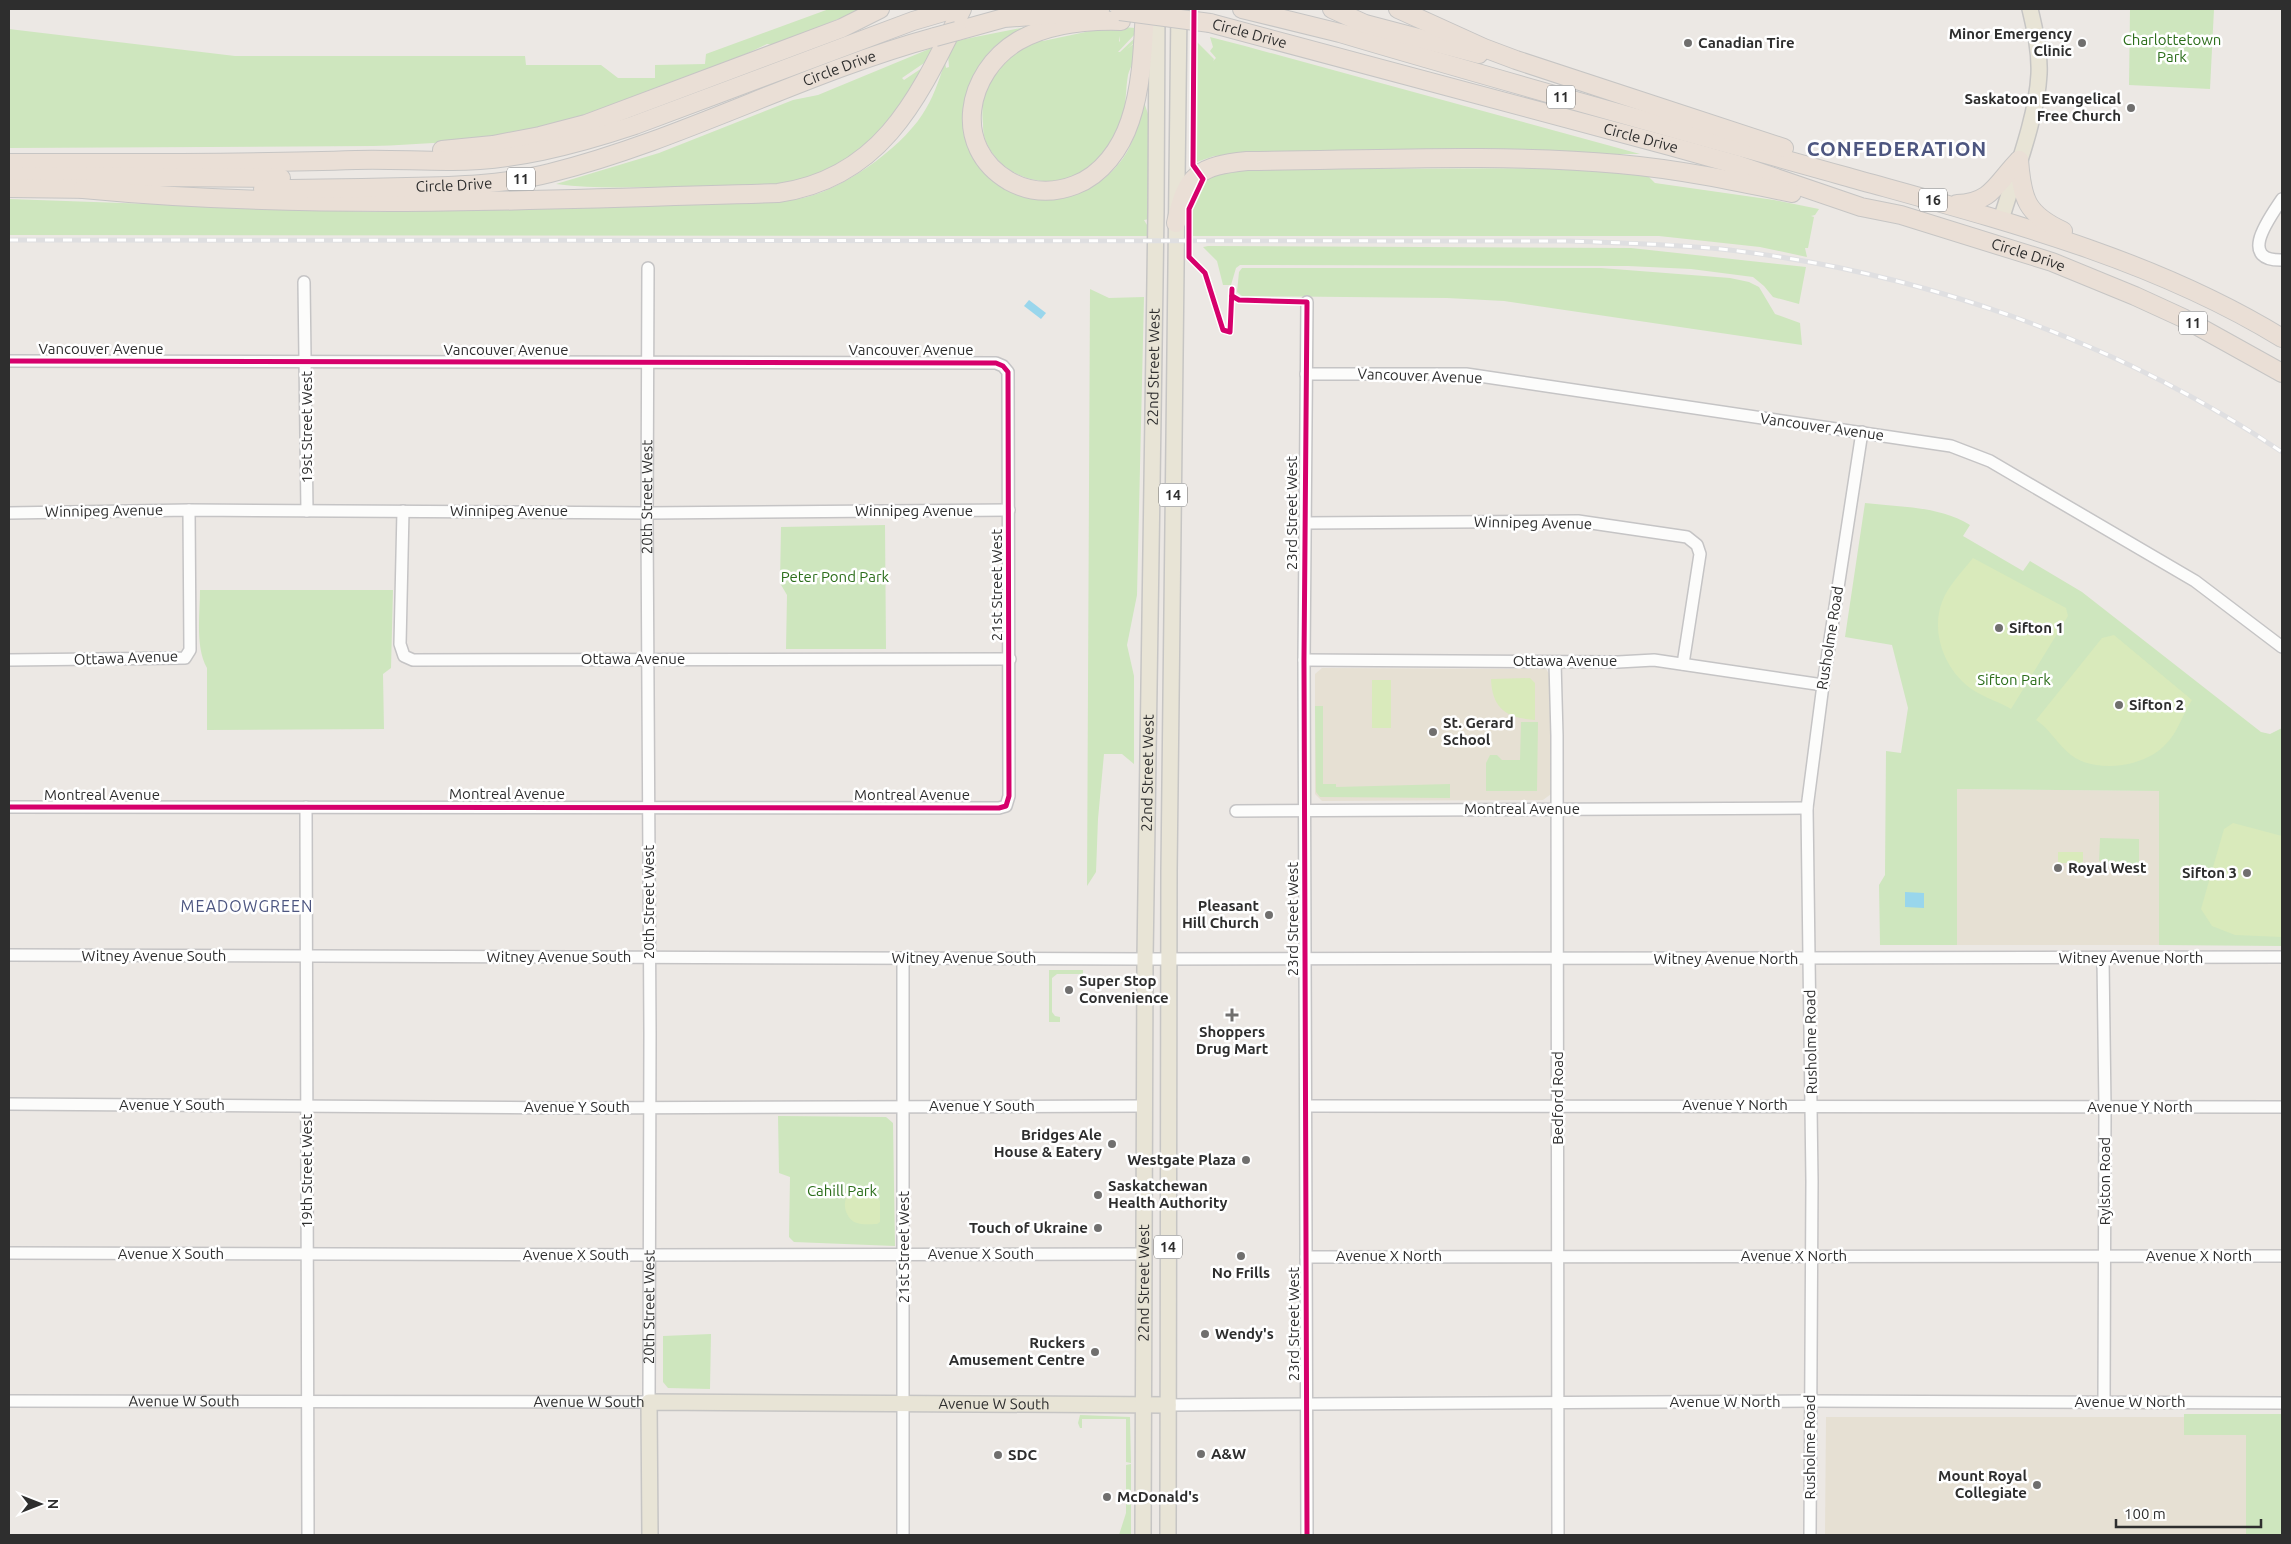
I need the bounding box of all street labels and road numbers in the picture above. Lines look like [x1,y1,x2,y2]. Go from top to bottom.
street label: Circle Drive [1211,15,1289,51]
street label: Circle Drive [800,47,878,89]
road number: 11 [1547,85,1575,108]
street label: Circle Drive [1602,120,1680,156]
road number: 11 [507,168,535,190]
street label: Circle Drive [415,174,493,195]
road number: 16 [1919,188,1947,212]
street label: Circle Drive [1989,235,2068,275]
street label: 22nd Street West [1144,308,1163,426]
road number: 11 [2179,312,2207,334]
street label: Vancouver Avenue [38,340,164,357]
street label: Vancouver Avenue [443,341,569,358]
street label: Vancouver Avenue [848,341,974,358]
street label: Vancouver Avenue [1357,365,1483,386]
street label: 19st Street West [298,371,315,483]
street label: Vancouver Avenue [1759,409,1885,444]
street label: 20th Street West [638,440,655,554]
street label: 23rd Street West [1283,456,1300,570]
road number: 14 [1159,484,1187,506]
street label: Winnipeg Avenue [45,501,163,520]
street label: Winnipeg Avenue [450,502,568,519]
street label: Winnipeg Avenue [855,502,973,519]
street label: Winnipeg Avenue [1474,513,1592,532]
street label: 21st Street West [988,529,1005,641]
street label: Rusholme Road [1813,585,1846,691]
street label: Ottawa Avenue [74,647,178,668]
street label: Ottawa Avenue [581,650,685,667]
street label: Ottawa Avenue [1513,652,1617,669]
street label: 22nd Street West [1138,714,1157,832]
street label: Montreal Avenue [449,785,565,802]
street label: Montreal Avenue [44,786,160,803]
street label: Montreal Avenue [854,786,970,803]
street label: Montreal Avenue [1464,800,1580,817]
street label: 20th Street West [640,845,657,959]
street label: 23rd Street West [1284,862,1301,976]
street label: Witney Avenue South [82,947,226,964]
street label: Witney Avenue South [487,948,631,965]
street label: Witney Avenue South [892,949,1036,966]
street label: Witney Avenue North [2059,949,2203,966]
street label: Witney Avenue North [1654,950,1798,967]
street label: Rusholme Road [1801,989,1820,1095]
street label: Bedford Road [1549,1051,1566,1145]
street label: Avenue Y South [119,1096,225,1113]
street label: Avenue Y North [1682,1096,1788,1113]
street label: Avenue Y South [929,1097,1035,1114]
street label: Avenue Y South [524,1098,630,1115]
street label: Avenue Y North [2087,1098,2193,1115]
street label: 19th Street West [298,1114,315,1228]
street label: Rylston Road [2096,1137,2113,1225]
street label: 21st Street West [895,1191,912,1303]
street label: 22nd Street West [1135,1224,1152,1342]
road number: 14 [1154,1236,1182,1258]
street label: Avenue X South [118,1245,224,1262]
street label: Avenue X South [928,1245,1034,1262]
street label: Avenue X South [523,1246,629,1263]
street label: Avenue X North [1336,1247,1442,1264]
street label: Avenue X North [1741,1247,1847,1264]
street label: Avenue X North [2146,1247,2252,1264]
street label: 20th Street West [640,1250,657,1364]
street label: 23rd Street West [1285,1267,1302,1381]
street label: Avenue W South [128,1392,240,1409]
street label: Avenue W South [533,1393,645,1410]
street label: Avenue W North [1670,1393,1780,1410]
street label: Avenue W North [2075,1393,2185,1410]
street label: Avenue W South [938,1395,1050,1412]
street label: Rusholme Road [1801,1395,1818,1499]

